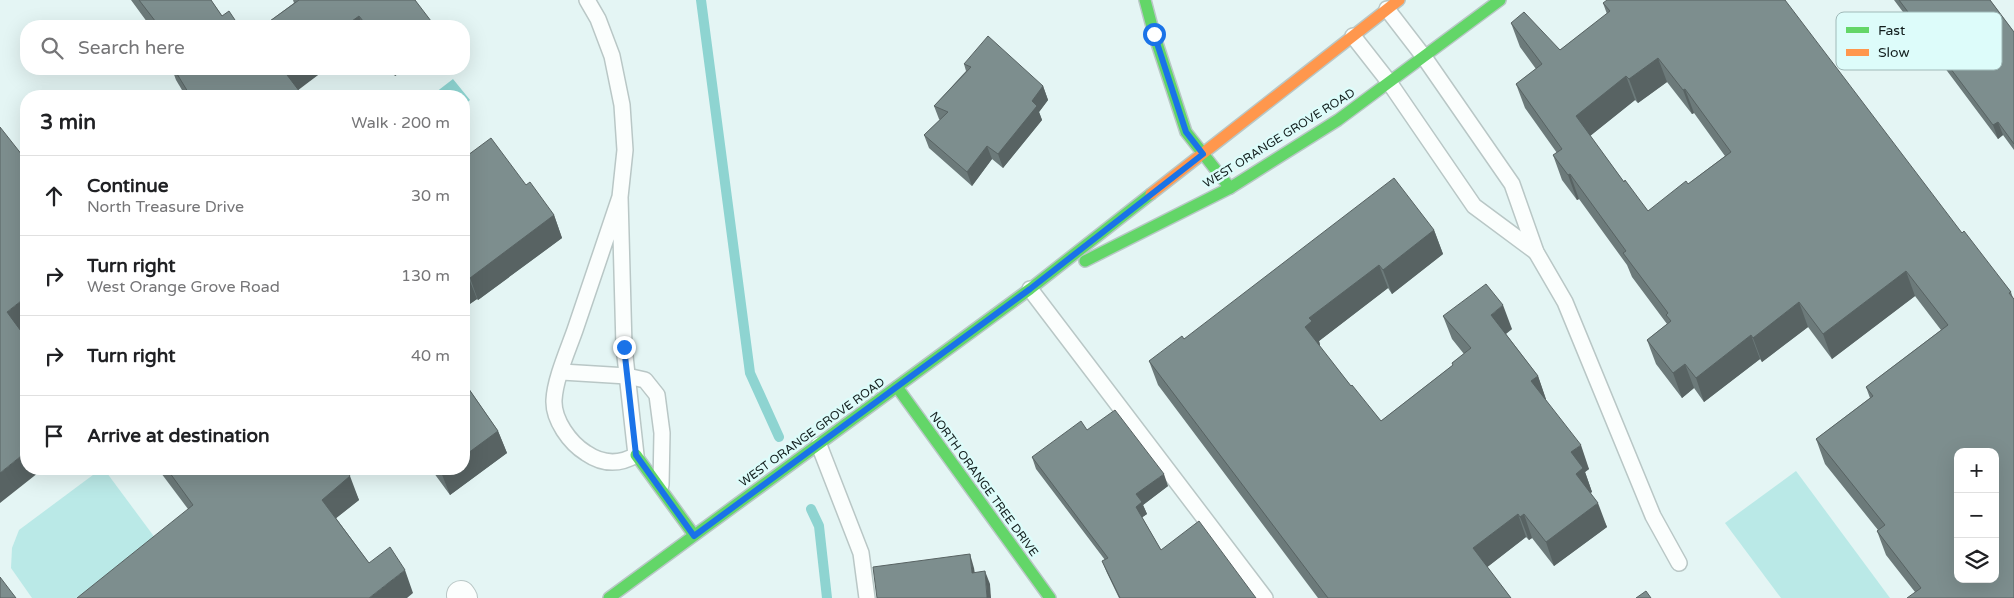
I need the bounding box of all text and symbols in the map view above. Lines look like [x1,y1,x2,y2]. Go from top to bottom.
legend [1836,12,2002,70]
search box [20,20,470,75]
text: Fast [1878,22,1906,39]
route start [1143,23,1166,46]
icon: search [38,34,66,62]
text: Search here [78,37,185,59]
text: Slow [1878,44,1910,61]
street label: WEST ORANGE GROVE ROAD [1201,85,1357,191]
text: 3 min [40,110,96,135]
text: Walk · 200 m [351,113,450,133]
text: Continue [87,175,169,197]
icon: ahead [40,182,68,210]
text: 30 m [411,186,450,206]
text: North Treasure Drive [87,197,244,217]
text: Turn right [87,255,175,277]
icon: right [40,262,68,290]
text: 130 m [401,266,450,286]
text: West Orange Grove Road [87,277,280,297]
route end [613,336,636,359]
icon: right [40,342,68,370]
text: Turn right [87,345,175,367]
text: 40 m [411,346,450,366]
street label: WEST ORANGE GROVE ROAD [737,375,887,489]
street label: NORTH ORANGE TREE DRIVE [927,409,1041,559]
icon: arrive [40,422,68,450]
text: Arrive at destination [87,425,270,447]
map controls [1954,448,1999,583]
button: + [1954,448,1999,493]
button: − [1954,493,1999,538]
button: layers [1954,538,1999,583]

